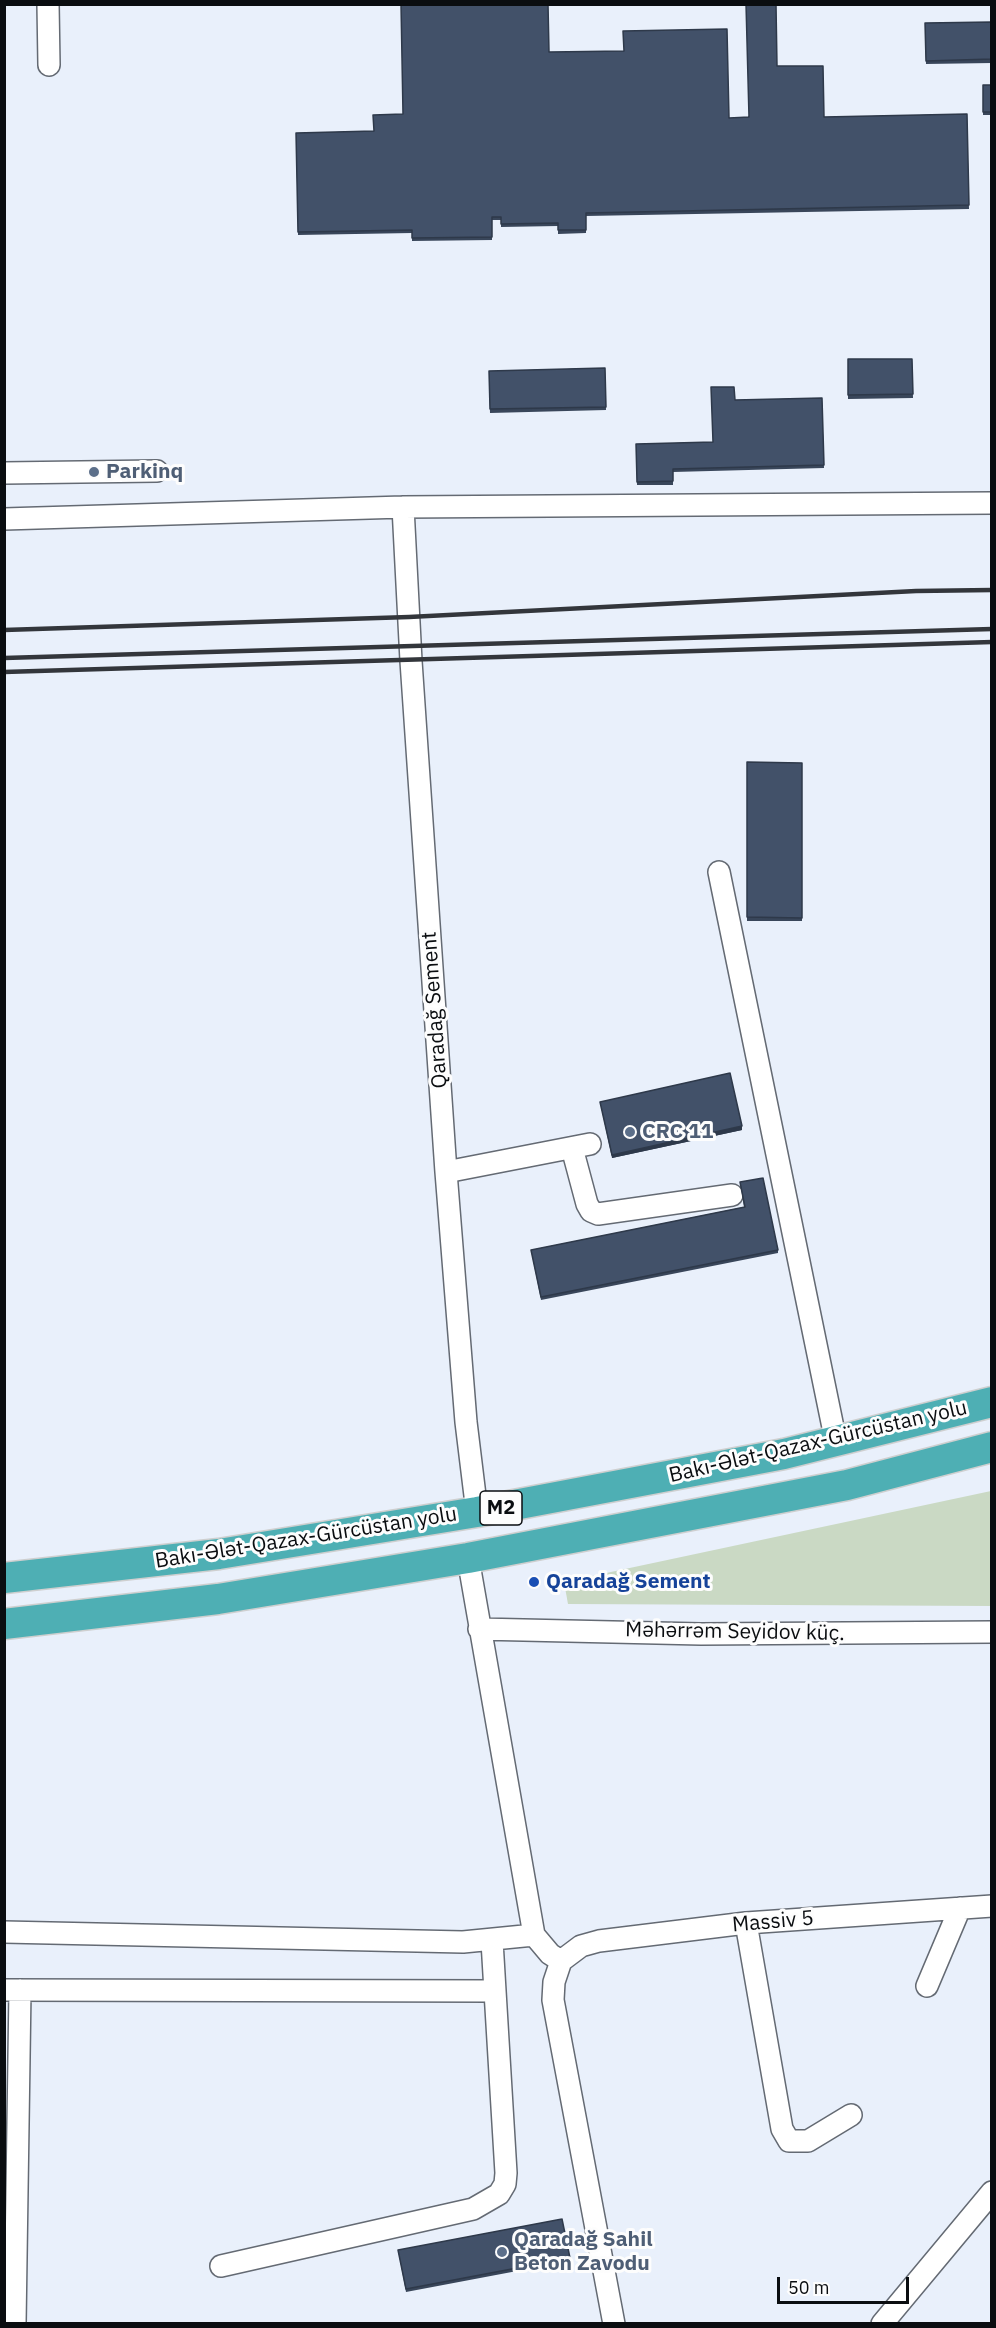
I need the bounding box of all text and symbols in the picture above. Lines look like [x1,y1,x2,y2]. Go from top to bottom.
place label: Parkinq [106,459,183,485]
marker: Parkinq [87,465,101,479]
street label: Qaradağ Sement [417,931,453,1089]
place label: CRC 11 [642,1119,713,1145]
marker: CRC 11 [623,1125,637,1139]
street label: Bakı-Ələt-Qazax-Gürcüstan yolu [666,1395,970,1489]
road number: M2 [480,1491,522,1525]
street label: Bakı-Ələt-Qazax-Gürcüstan yolu [153,1502,459,1574]
place label: Qaradağ Sement [546,1569,711,1595]
marker: Qaradağ Sement [527,1575,541,1589]
street label: Məhərrəm Seyidov küç. [625,1617,845,1647]
street label: Massiv 5 [731,1906,815,1938]
place label: Qaradağ Sahil Beton Zavodu [514,2227,652,2277]
marker: Qaradağ Sahil Beton Zavodu [495,2245,509,2259]
scale bar [780,2265,912,2303]
text: 50 m [788,2276,830,2299]

